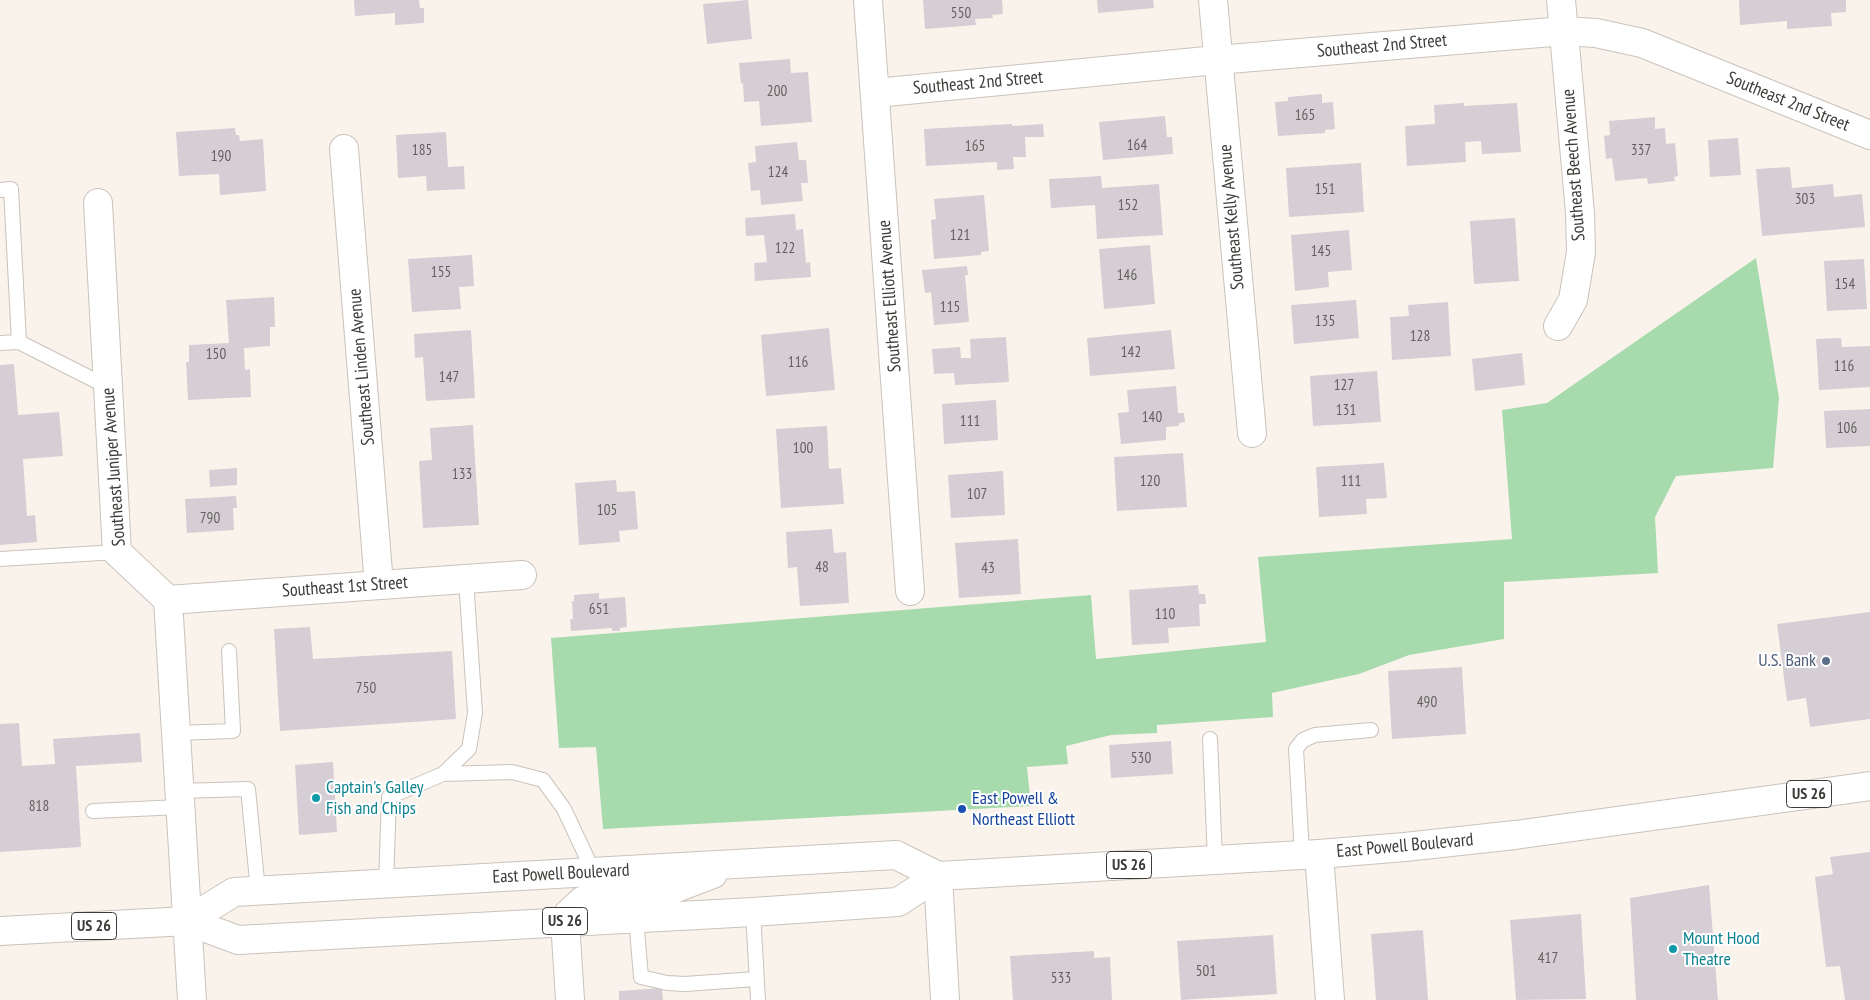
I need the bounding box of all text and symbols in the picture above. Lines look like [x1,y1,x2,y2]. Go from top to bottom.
house number: 550 [951,5,971,23]
street label: Southeast 2nd Street [1316,30,1448,62]
street label: Southeast 2nd Street [912,67,1044,99]
street label: Southeast 2nd Street [1723,68,1853,136]
house number: 200 [767,83,787,101]
street label: Southeast Beech Avenue [1558,88,1590,242]
house number: 165 [1295,107,1315,125]
house number: 164 [1127,137,1147,155]
house number: 165 [965,138,985,156]
house number: 185 [412,142,432,160]
house number: 337 [1631,142,1651,160]
street label: Southeast Kelly Avenue [1215,143,1249,291]
house number: 190 [211,148,231,166]
house number: 124 [768,164,788,182]
house number: 151 [1315,181,1335,199]
house number: 303 [1795,191,1815,209]
house number: 152 [1118,197,1138,215]
street label: Southeast Elliott Avenue [874,219,906,373]
house number: 121 [950,227,970,245]
house number: 122 [775,240,795,258]
house number: 145 [1311,243,1331,261]
house number: 155 [431,264,451,282]
house number: 146 [1117,267,1137,285]
house number: 154 [1835,276,1855,294]
street label: Southeast Linden Avenue [344,288,380,446]
house number: 115 [940,299,960,317]
house number: 135 [1315,313,1335,331]
house number: 128 [1410,328,1430,346]
house number: 142 [1121,344,1141,362]
house number: 150 [206,346,226,364]
house number: 116 [788,354,808,372]
house number: 116 [1834,358,1854,376]
house number: 147 [439,369,459,387]
house number: 127 [1334,377,1354,395]
street label: Southeast Juniper Avenue [98,387,130,547]
house number: 131 [1336,402,1356,420]
house number: 140 [1142,409,1162,427]
house number: 111 [960,413,980,431]
house number: 106 [1837,420,1857,438]
house number: 100 [793,440,813,458]
house number: 133 [452,466,472,484]
house number: 120 [1140,473,1160,491]
house number: 111 [1341,473,1361,491]
house number: 107 [967,486,987,504]
house number: 105 [597,502,617,520]
house number: 790 [200,510,220,528]
house number: 48 [815,559,829,577]
house number: 43 [981,560,995,578]
street label: Southeast 1st Street [281,572,409,602]
house number: 651 [589,601,609,619]
house number: 110 [1155,606,1175,624]
place label: U.S. Bank [1758,650,1816,672]
marker: U.S. Bank [1820,655,1832,667]
house number: 750 [356,680,376,698]
house number: 490 [1417,694,1437,712]
house number: 530 [1131,750,1151,768]
place label: Captain's Galley Fish and Chips [326,777,424,820]
road number: US 26 [1786,781,1832,808]
place label: East Powell & Northeast Elliott [972,788,1075,831]
marker: Captain's Galley Fish and Chips [310,792,322,804]
house number: 818 [29,798,49,816]
marker: East Powell & Northeast Elliott [956,803,968,815]
street label: East Powell Boulevard [1336,829,1474,863]
road number: US 26 [1106,852,1152,878]
street label: East Powell Boulevard [492,860,630,888]
road number: US 26 [542,908,588,934]
road number: US 26 [72,912,116,939]
place label: Mount Hood Theatre [1683,928,1760,971]
marker: Mount Hood Theatre [1667,943,1679,955]
house number: 417 [1538,950,1558,968]
house number: 501 [1196,963,1216,981]
house number: 533 [1051,970,1071,988]

